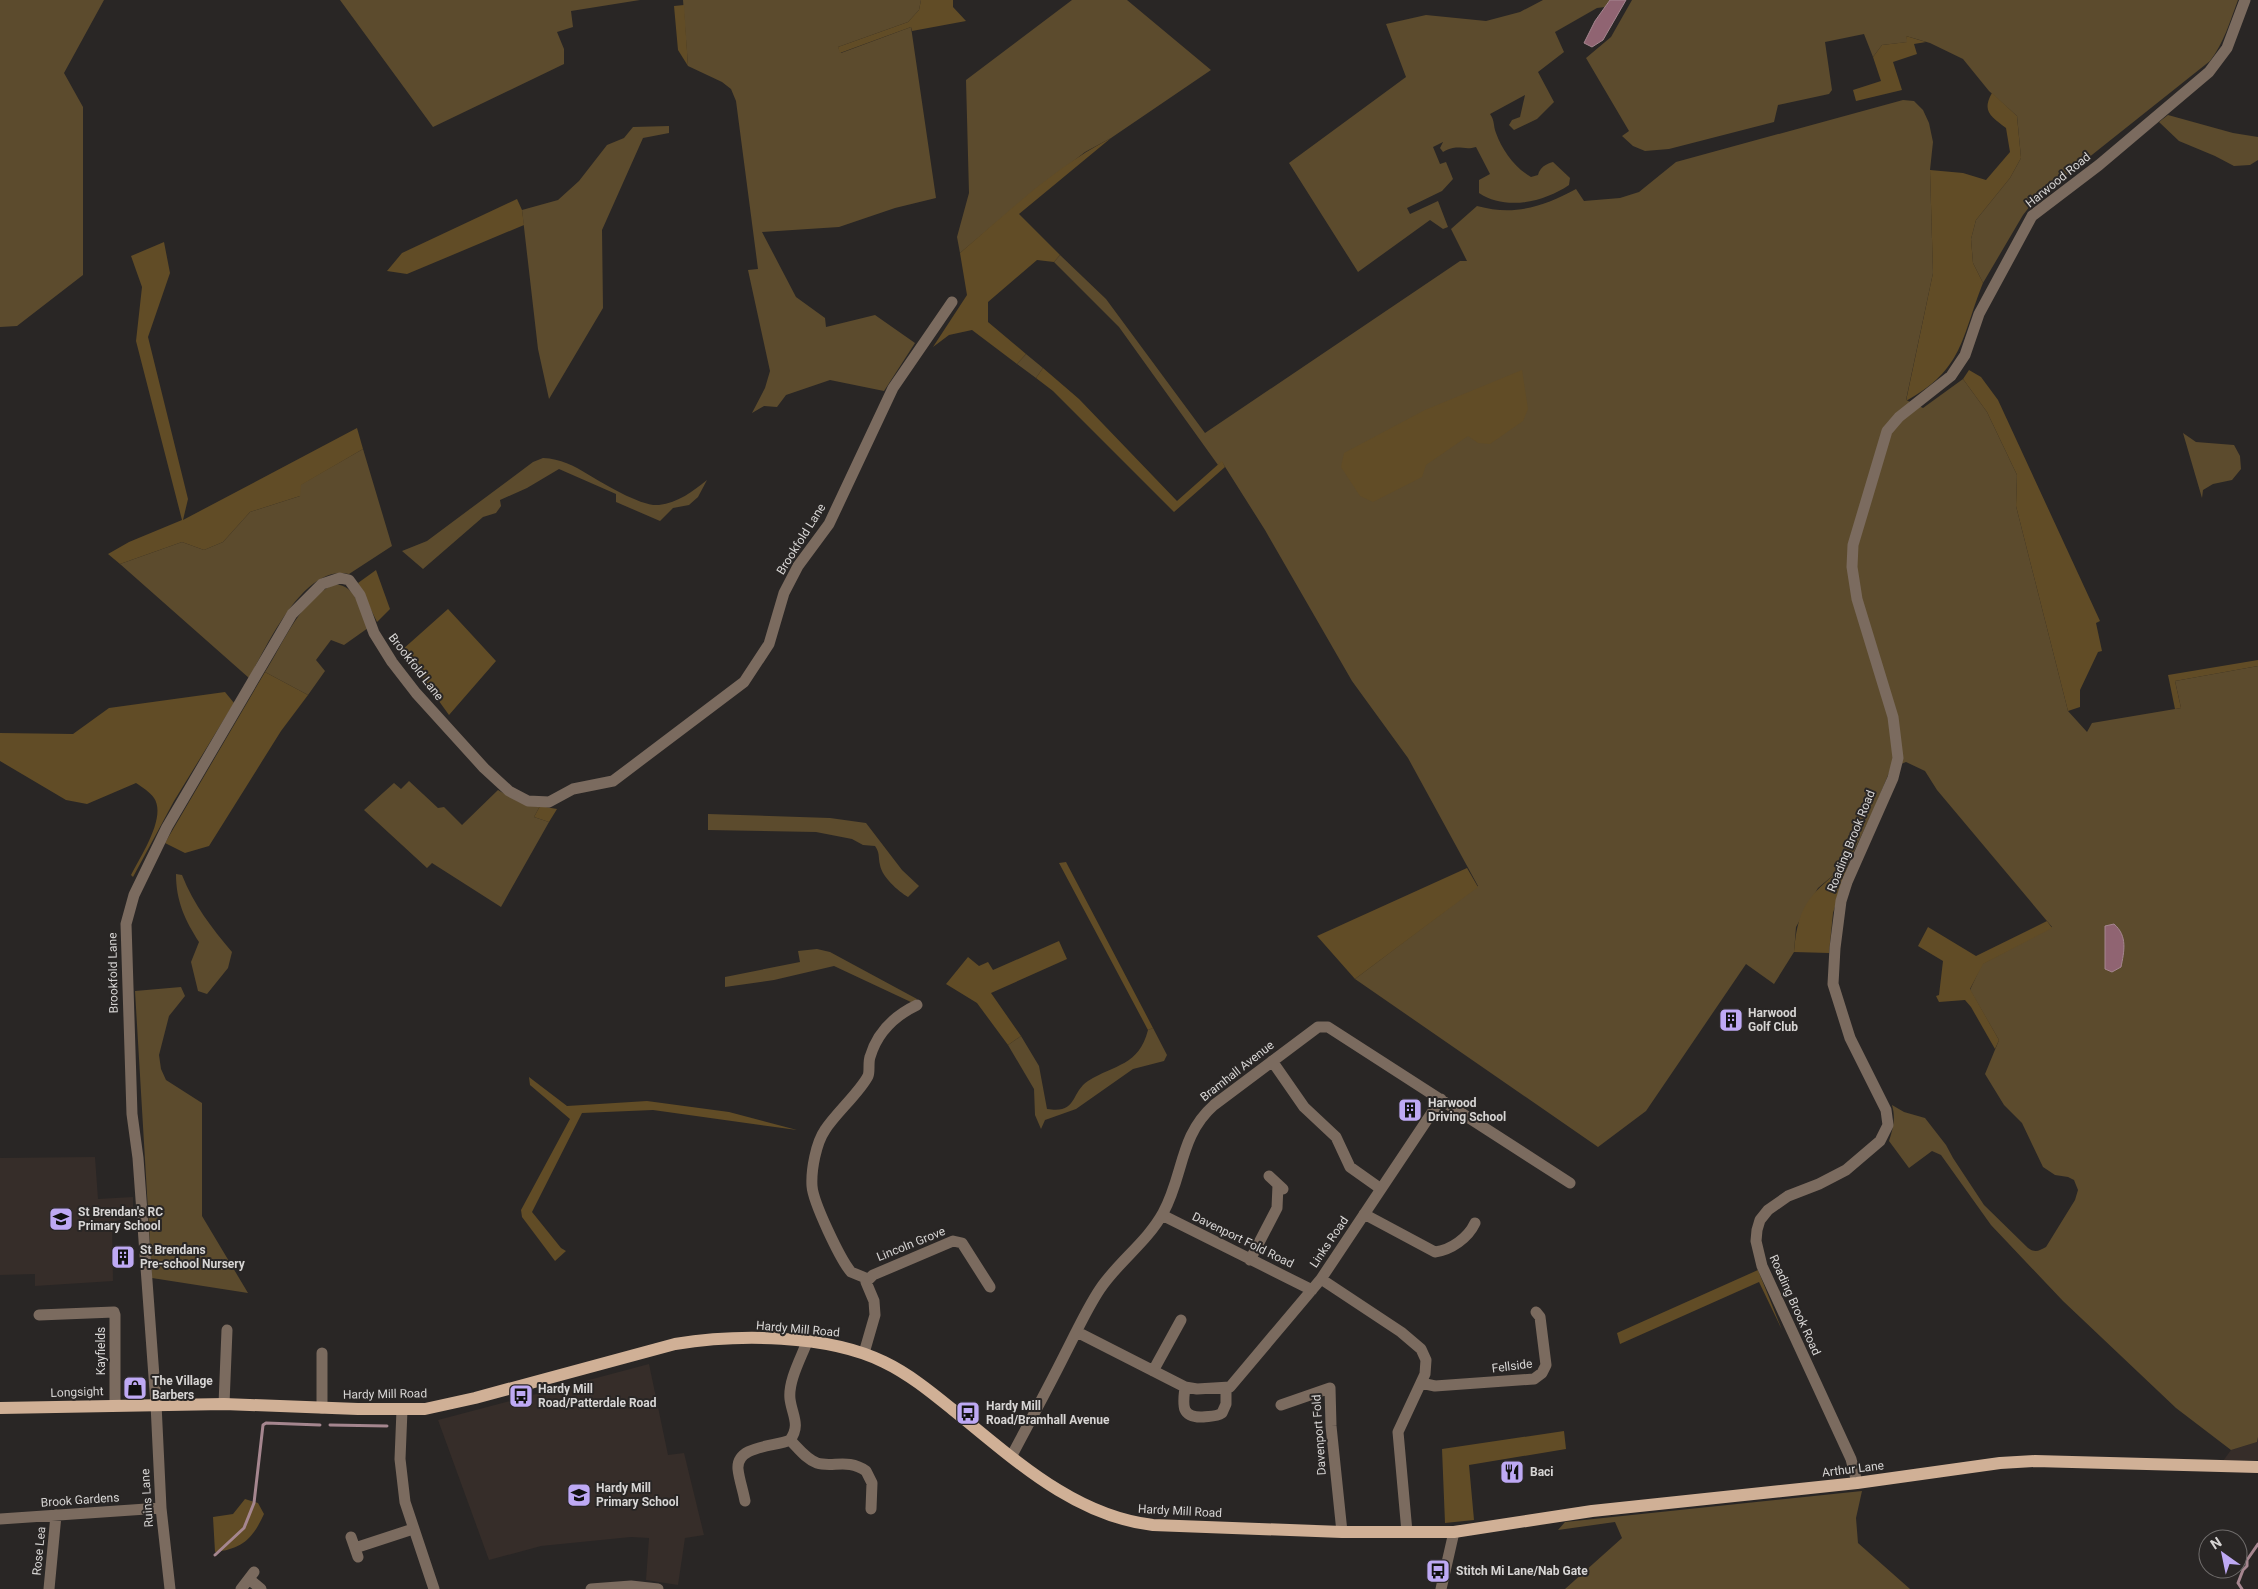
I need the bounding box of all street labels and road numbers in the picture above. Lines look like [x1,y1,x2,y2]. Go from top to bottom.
street label: Harwood Road [2023,150,2093,210]
street label: Brookfold Lane [774,501,828,577]
street label: Brookfold Lane [386,631,446,703]
street label: Roading Brook Road [1824,788,1878,894]
street label: Brookfold Lane [105,932,121,1014]
street label: Bramhall Avenue [1197,1038,1277,1104]
street label: Davenport Fold Road [1190,1209,1296,1271]
street label: Links Road [1307,1214,1351,1270]
street label: Lincoln Grove [875,1224,947,1264]
street label: Roading Brook Road [1767,1253,1823,1357]
street label: Hardy Mill Road [755,1318,841,1340]
street label: Kayfields [94,1327,108,1375]
street label: Fellside [1491,1357,1533,1375]
street label: Longsight [50,1384,104,1400]
street label: Hardy Mill Road [343,1386,427,1402]
street label: Davenport Fold [1309,1394,1329,1476]
street label: Arthur Lane [1821,1458,1885,1480]
street label: Ruins Lane [138,1468,156,1528]
street label: Brook Gardens [40,1490,120,1510]
street label: Hardy Mill Road [1138,1502,1222,1520]
street label: Rose Lea [29,1526,49,1576]

